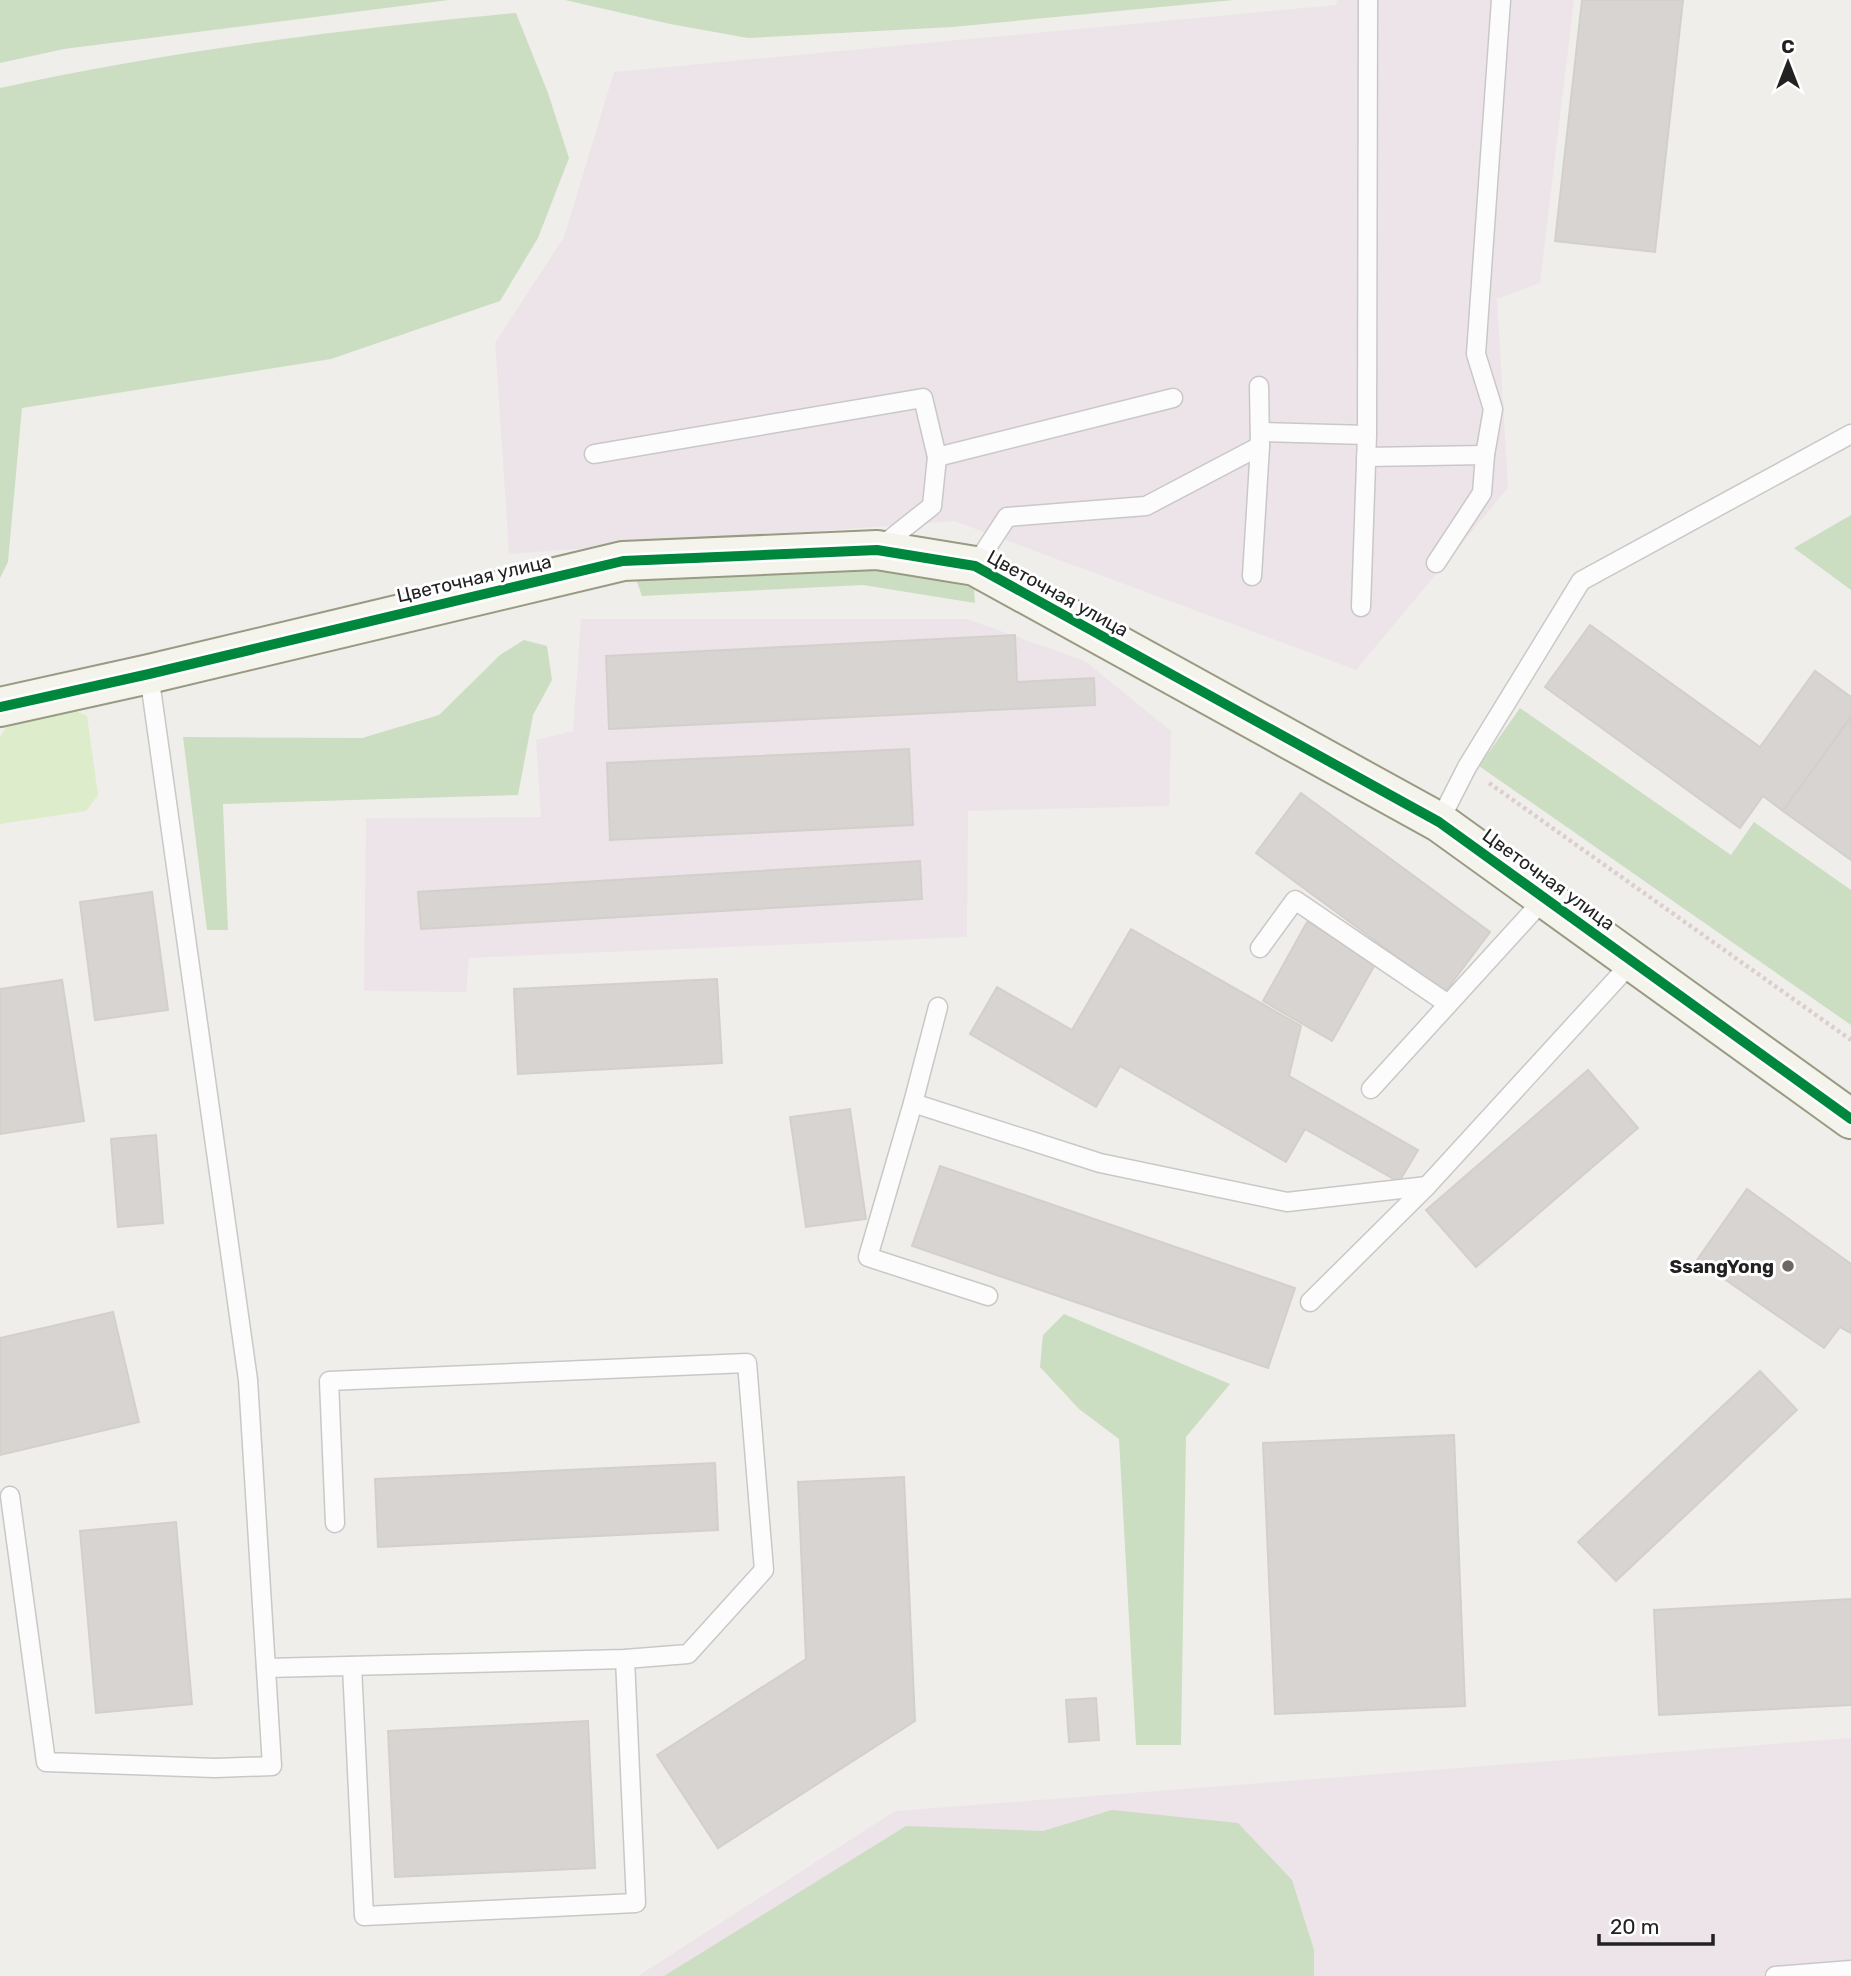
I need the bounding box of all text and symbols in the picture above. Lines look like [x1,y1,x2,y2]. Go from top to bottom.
north arrow [1753,28,1823,98]
text: С [1781,35,1795,58]
street label: Цветочная улица [983,545,1132,642]
street label: Цветочная улица [395,550,554,607]
street label: Цветочная улица [1478,824,1619,935]
place label: SsangYong [1670,1255,1774,1278]
marker: SsangYong [1780,1258,1796,1274]
scale bar [1599,1902,1713,1946]
text: 20 m [1610,1914,1659,1939]

